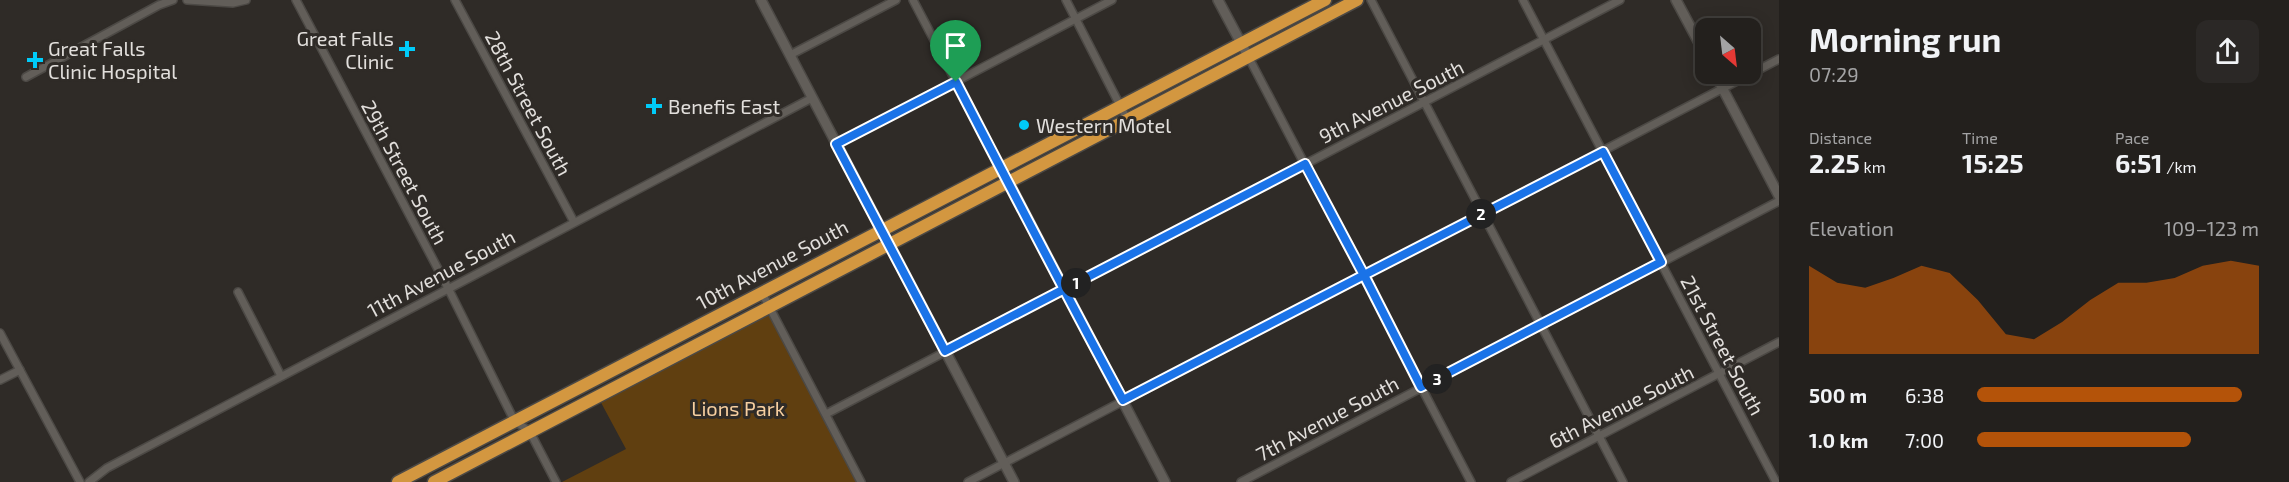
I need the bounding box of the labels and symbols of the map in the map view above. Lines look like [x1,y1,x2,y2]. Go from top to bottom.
north arrow [1695,18,1761,84]
pin [930,20,981,82]
place label: Great Falls Clinic [297,26,394,73]
street label: 28th Street South [481,27,577,179]
place label: Great Falls Clinic Hospital [48,36,177,83]
marker: Great Falls Clinic [398,40,416,58]
marker: Great Falls Clinic Hospital [26,51,44,69]
street label: 9th Avenue South [1315,54,1467,148]
place label: Benefis East [668,94,781,118]
street label: 29th Street South [357,96,453,248]
marker: Benefis East [645,97,663,115]
place label: Western Motel [1036,113,1171,137]
marker: Western Motel [1017,118,1031,132]
pin: 2 [1466,199,1496,229]
street label: 10th Avenue South [692,214,852,314]
street label: 11th Avenue South [363,224,519,322]
pin: 1 [1061,268,1091,298]
street label: 21st Street South [1676,271,1770,419]
street label: 6th Avenue South [1545,359,1697,453]
pin: 3 [1422,364,1452,394]
street label: 7th Avenue South [1252,370,1402,466]
park label: Lions Park [691,396,785,420]

